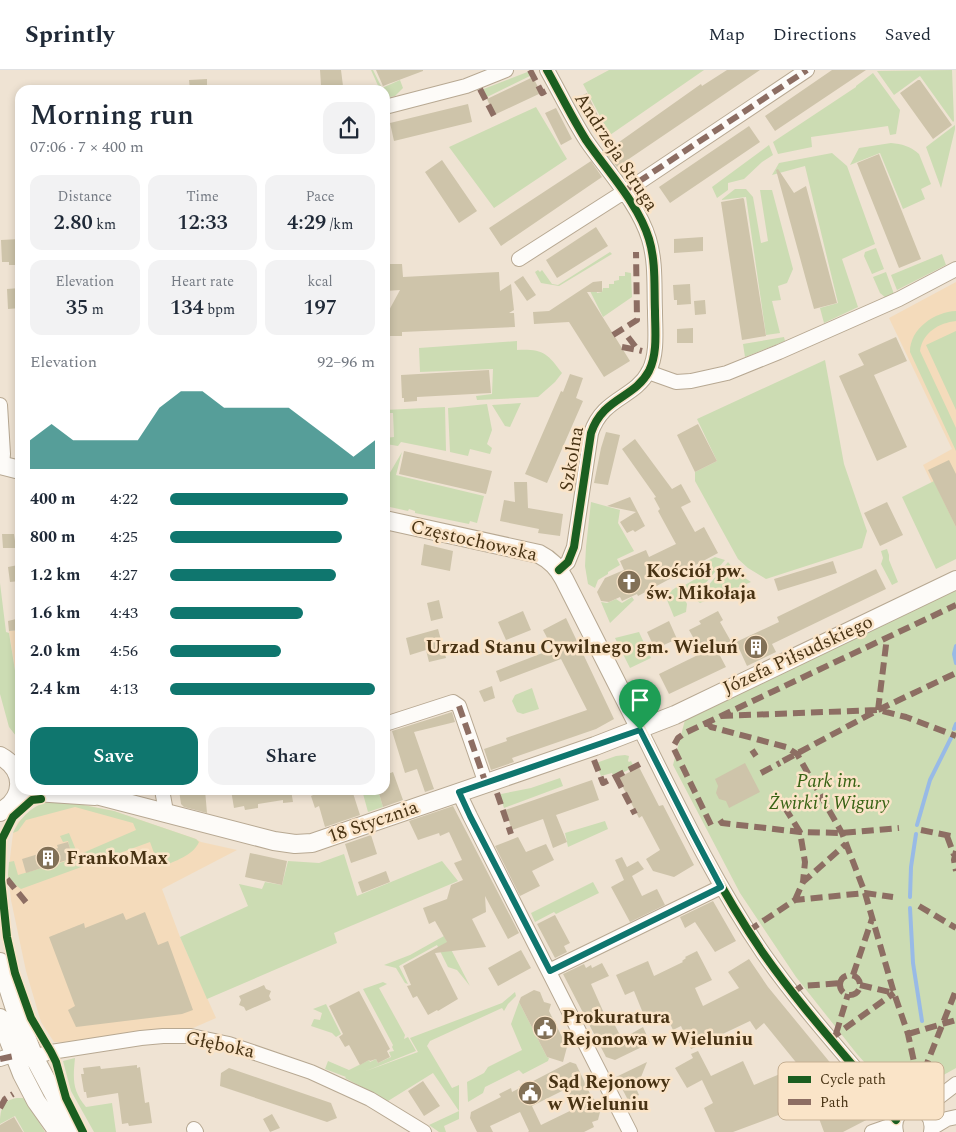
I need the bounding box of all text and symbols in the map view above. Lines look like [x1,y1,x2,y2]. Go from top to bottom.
text: Sprintly [25,17,114,53]
text: Map [709,21,745,48]
text: Directions [773,21,857,48]
text: Saved [885,21,931,48]
street label: Andrzeja Struga [567,87,666,218]
text: Morning run [30,94,194,137]
button: share [323,102,375,154]
text: 07:06 · 7 × 400 m [30,135,144,159]
text: Distance [58,186,112,207]
text: Time [186,186,219,207]
text: Pace [306,186,335,207]
text: 2.80 [54,207,93,239]
text: 12:33 [177,207,228,239]
text: 4:29 [287,207,326,239]
text: km [93,214,116,235]
text: /km [326,214,353,235]
text: Elevation [56,271,114,292]
text: Heart rate [171,271,234,292]
text: kcal [308,271,333,292]
text: 35 [66,292,88,324]
text: 134 [170,292,204,324]
text: 197 [303,292,337,324]
text: m [88,299,104,320]
text: bpm [204,299,235,320]
text: Elevation [30,350,97,374]
text: 92–96 m [317,350,375,374]
street label: Szkolna [552,424,592,494]
text: 400 m [30,487,75,511]
text: 4:22 [110,487,138,511]
street label: Częstochowska [408,512,541,570]
text: 800 m [30,525,75,549]
text: 4:25 [110,525,138,549]
place label: Kościół pw. św. Mikołaja [646,557,756,608]
text: 1.2 km [30,563,80,587]
text: 4:27 [110,563,138,587]
church icon: Kościół pw. św. Mikołaja [616,569,642,595]
text: 1.6 km [30,601,80,625]
text: 4:43 [110,601,138,625]
street label: Józefa Piłsudskiego [718,607,878,703]
place label: Urzad Stanu Cywilnego gm. Wieluń [426,633,738,662]
building icon: Urzad Stanu Cywilnego gm. Wieluń [743,634,769,660]
text: 2.0 km [30,639,80,663]
text: 4:56 [110,639,138,663]
text: 2.4 km [30,677,80,701]
text: 4:13 [110,677,138,701]
pin [619,679,661,730]
icon: arrive [626,686,654,714]
button: Save [30,727,198,785]
button: Share [208,727,375,785]
park label: Park im. Żwirki i Wigury [769,767,890,818]
street label: 18 Stycznia [324,793,423,851]
place label: FrankoMax [66,844,169,873]
building icon: FrankoMax [35,845,61,871]
place label: Prokuratura Rejonowa w Wieluniu [562,1003,753,1054]
public building icon: Prokuratura Rejonowa w Wieluniu [532,1015,558,1041]
street label: Głęboka [183,1024,258,1067]
legend [778,1062,944,1120]
place label: Sąd Rejonowy w Wieluniu [547,1068,671,1119]
text: Cycle path [820,1069,886,1090]
public building icon: Sąd Rejonowy w Wieluniu [517,1080,543,1106]
text: Path [820,1092,849,1113]

